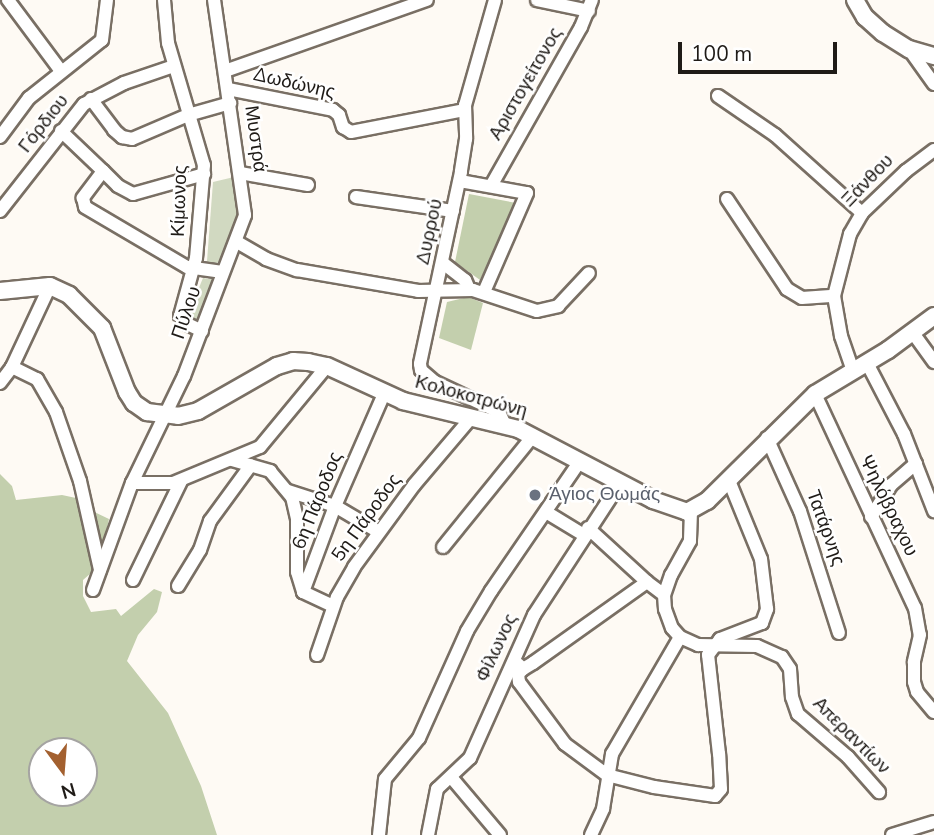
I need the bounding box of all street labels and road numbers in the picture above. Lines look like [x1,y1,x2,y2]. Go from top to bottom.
street label: Αριστογείτονος [485,24,567,144]
street label: Δωδώνης [251,64,337,104]
street label: Γόρδιου [14,90,74,158]
street label: Μυστρά [239,104,271,174]
street label: Ξάνθου [837,150,899,212]
street label: Κίμωνος [167,165,193,237]
street label: Δυρρού [412,197,448,267]
street label: Πύλου [167,284,207,342]
street label: Κολοκοτρώνη [412,371,530,423]
street label: 6η Πάροδος [288,449,348,553]
street label: Ψηλόβραχου [854,452,922,560]
street label: 5η Πάροδος [327,470,407,566]
street label: Τατάρνης [801,487,849,569]
street label: Φίλωνος [471,610,523,686]
street label: Απεραντίων [808,693,894,779]

